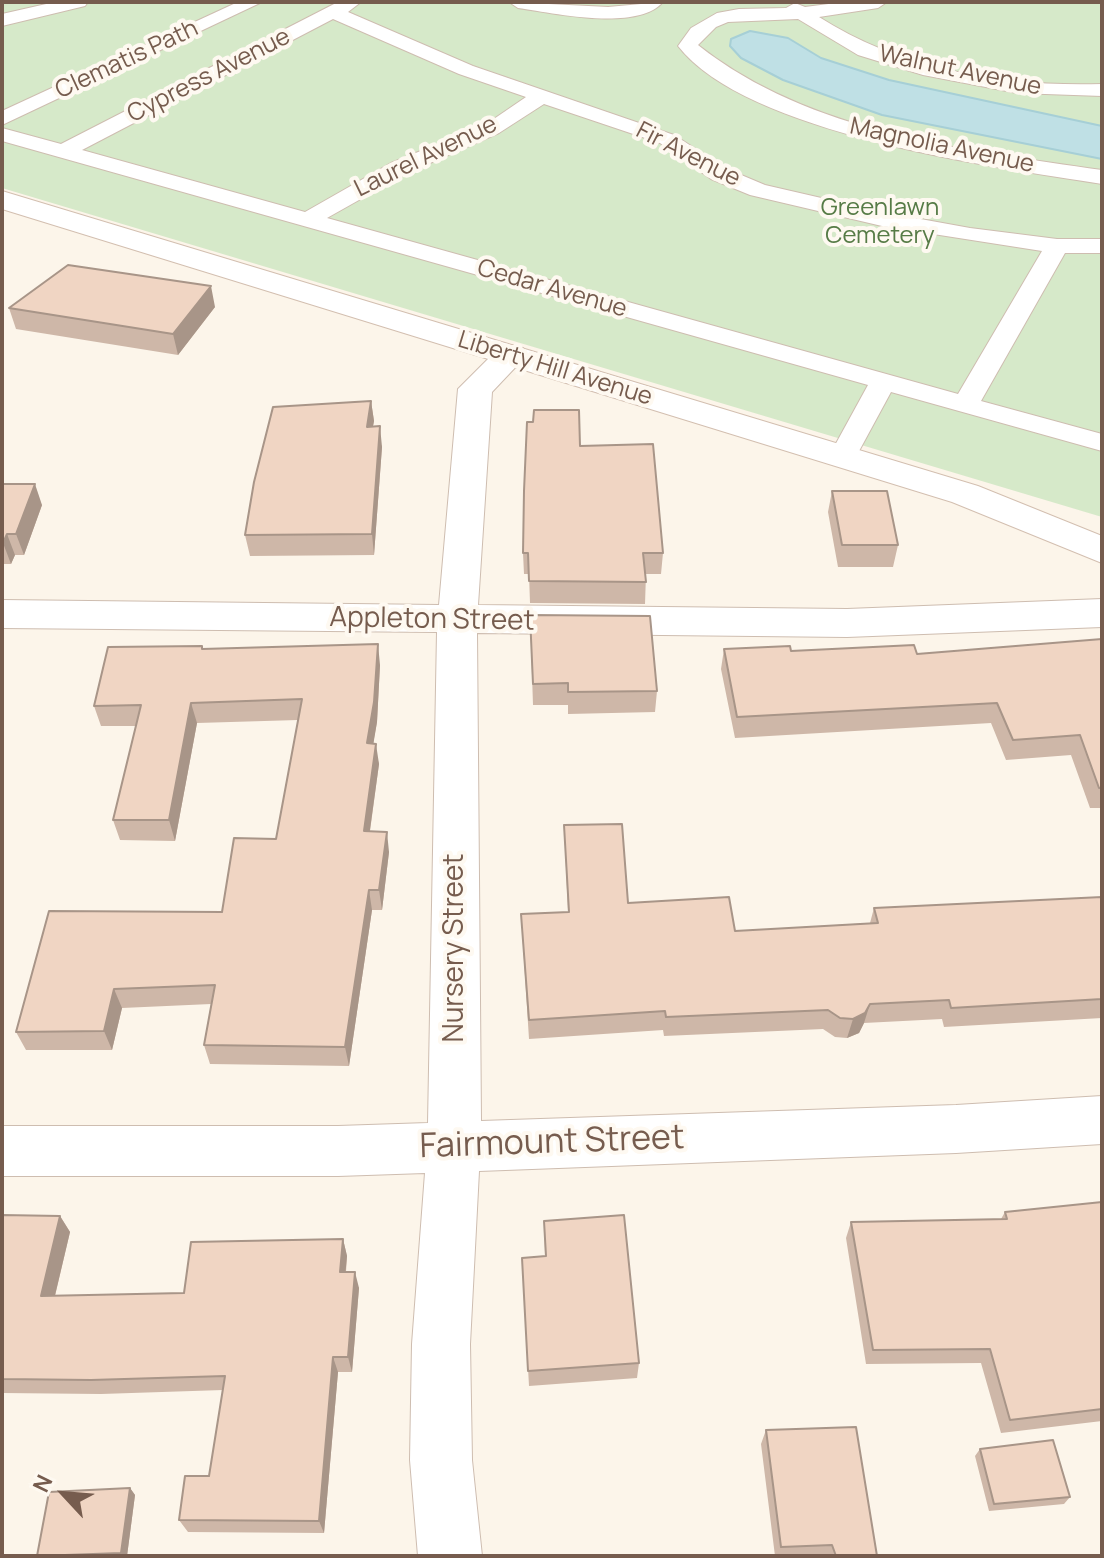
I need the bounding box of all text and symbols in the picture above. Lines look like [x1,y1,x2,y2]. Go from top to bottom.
street label: Clematis Path [51,14,203,106]
street label: Cypress Avenue [123,23,295,129]
street label: Walnut Avenue [876,40,1044,102]
street label: Laurel Avenue [350,110,502,204]
street label: Magnolia Avenue [847,112,1037,180]
street label: Fir Avenue [631,116,745,194]
park label: Greenlawn Cemetery [821,194,939,250]
street label: Cedar Avenue [474,254,630,324]
street label: Liberty Hill Avenue [454,326,656,412]
street label: Appleton Street [329,601,535,639]
street label: Nursery Street [438,854,472,1042]
street label: Fairmount Street [419,1118,685,1168]
north arrow [24,1454,104,1534]
text: N [25,1470,59,1497]

